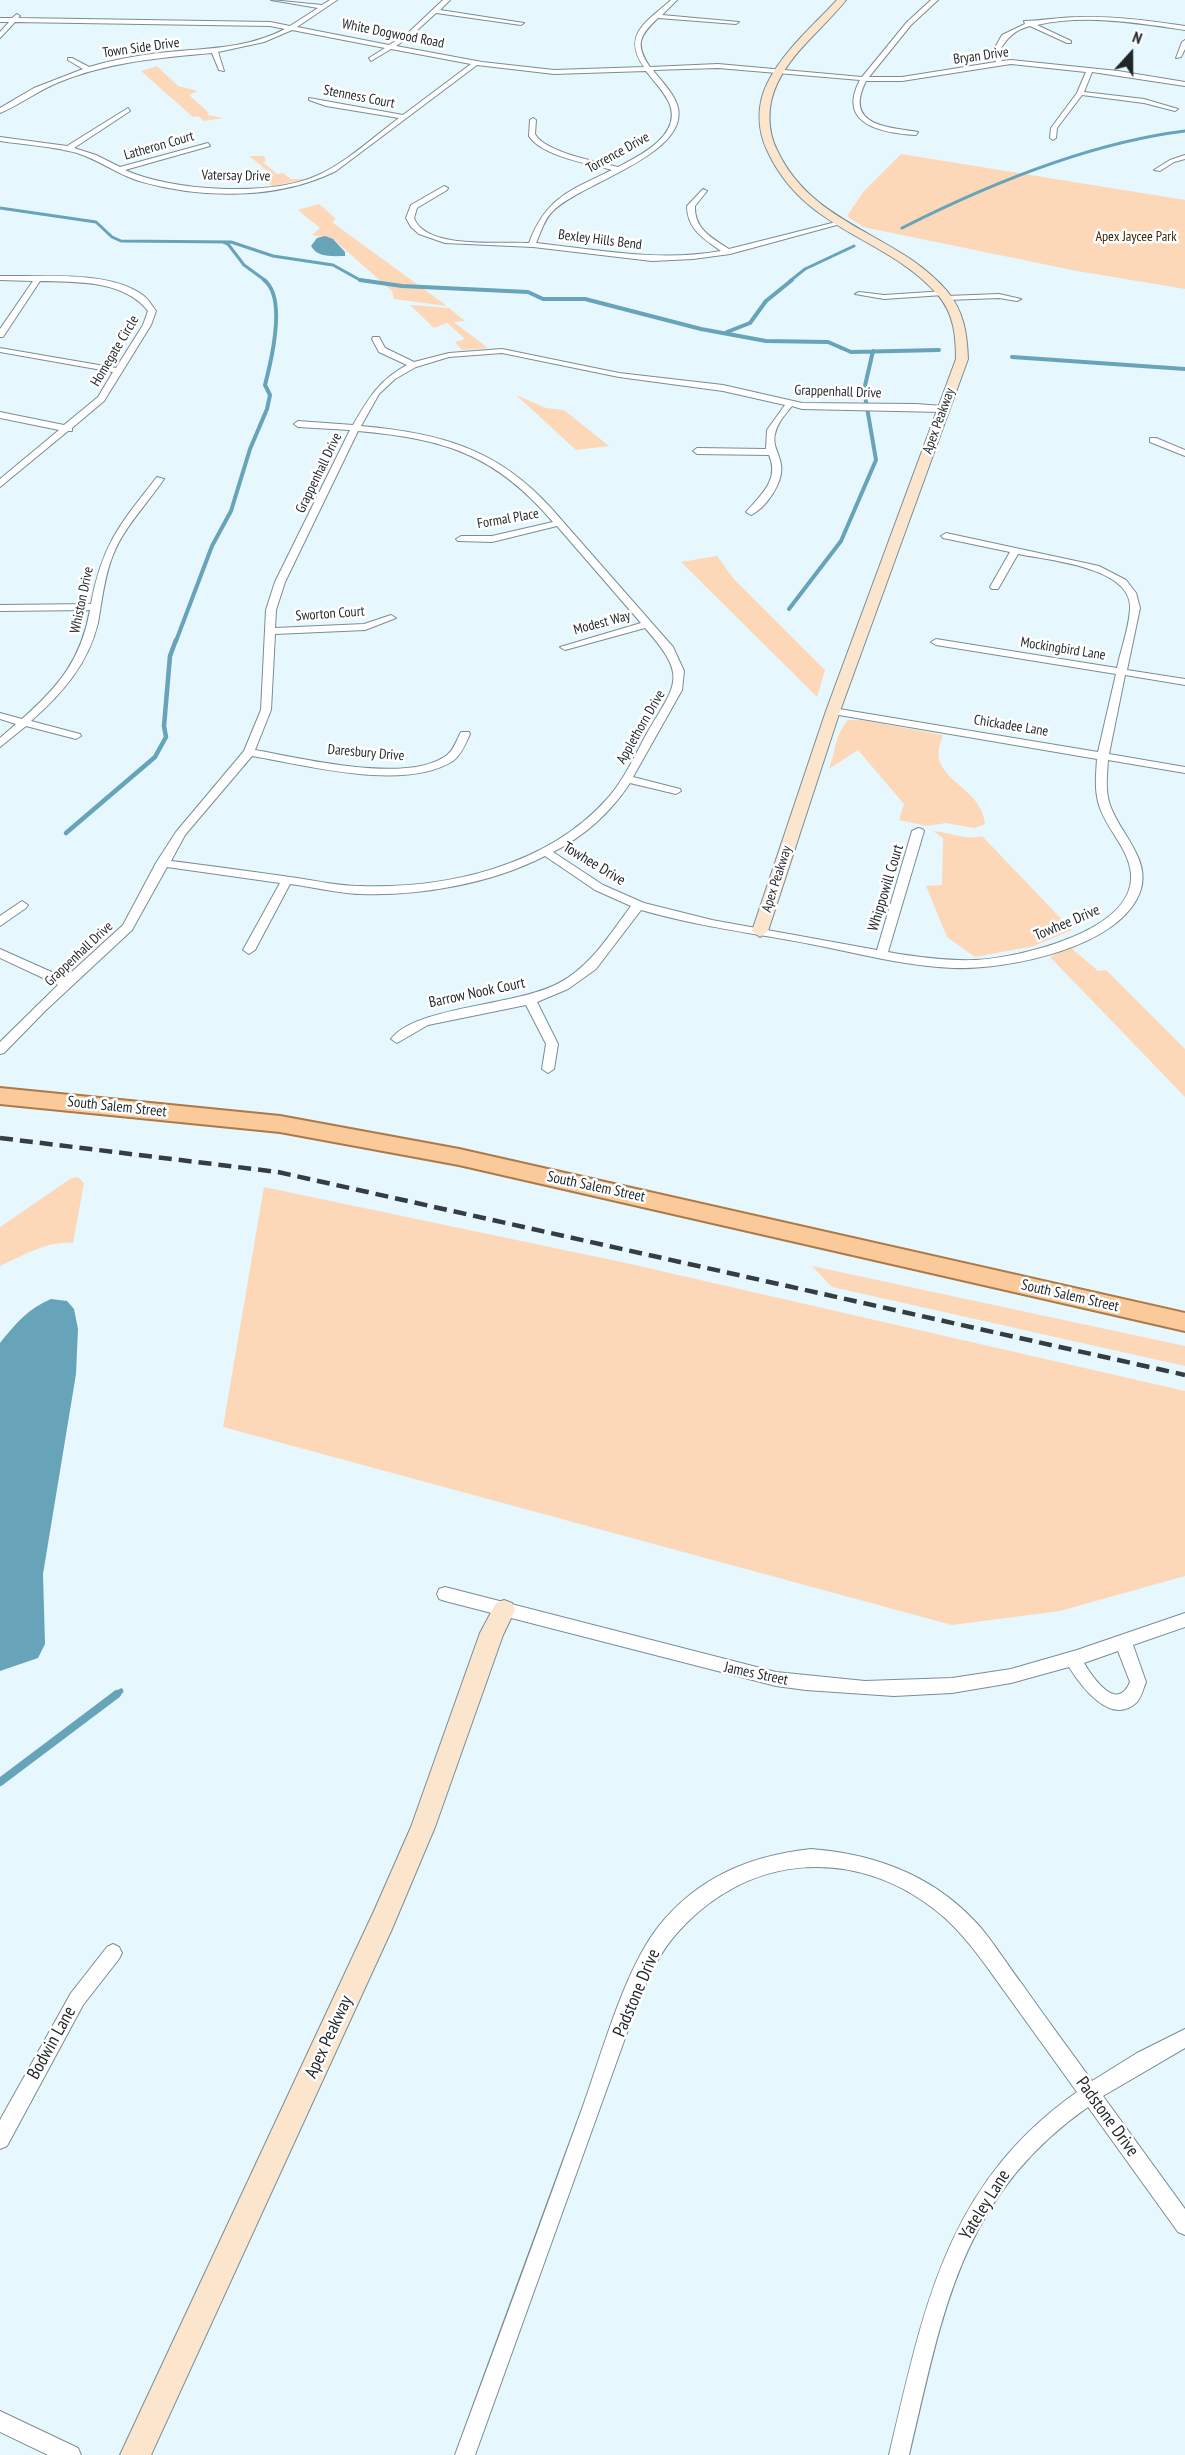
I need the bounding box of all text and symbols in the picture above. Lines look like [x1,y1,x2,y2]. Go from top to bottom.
street label: White Dogwood Road [341,16,445,52]
north arrow [1101,24,1161,84]
text: N [1130,26,1145,48]
street label: Town Side Drive [102,34,180,62]
street label: Bryan Drive [952,44,1010,68]
street label: Stenness Court [322,82,396,112]
street label: Latheron Court [122,128,196,164]
street label: Torrence Drive [584,129,652,177]
street label: Vatersay Drive [201,167,271,185]
street label: Bexley Hills Bend [557,227,643,253]
park label: Apex Jaycee Park [1095,229,1177,245]
street label: Homegate Circle [87,312,143,390]
street label: Grappenhall Drive [794,382,882,402]
street label: Apex Peakway [919,386,959,456]
street label: Grappenhall Drive [292,430,346,516]
street label: Formal Place [476,505,540,533]
street label: Whiston Drive [67,565,97,635]
street label: Sworton Court [295,603,365,625]
street label: Modest Way [572,607,632,639]
street label: Mockingbird Lane [1019,634,1107,664]
street label: Applethorn Drive [613,687,669,767]
street label: Chickadee Lane [973,712,1049,740]
street label: Daresbury Drive [327,741,405,765]
street label: Towhee Drive [560,838,628,890]
street label: Whippowill Court [864,843,908,933]
street label: Apex Peakway [758,844,796,914]
street label: Towhee Drive [1031,901,1103,945]
street label: Grappenhall Drive [41,918,117,990]
street label: Barrow Nook Court [427,974,527,1012]
street label: South Salem Street [67,1093,167,1121]
street label: South Salem Street [546,1168,646,1206]
street label: South Salem Street [1020,1276,1120,1316]
street label: James Street [722,1658,790,1690]
street label: Padstone Drive [609,1946,665,2040]
street label: Apex Peakway [301,1992,357,2082]
street label: Bodwin Lane [23,2003,81,2083]
street label: Padstone Drive [1071,2073,1143,2161]
street label: Yateley Lane [955,2166,1015,2244]

